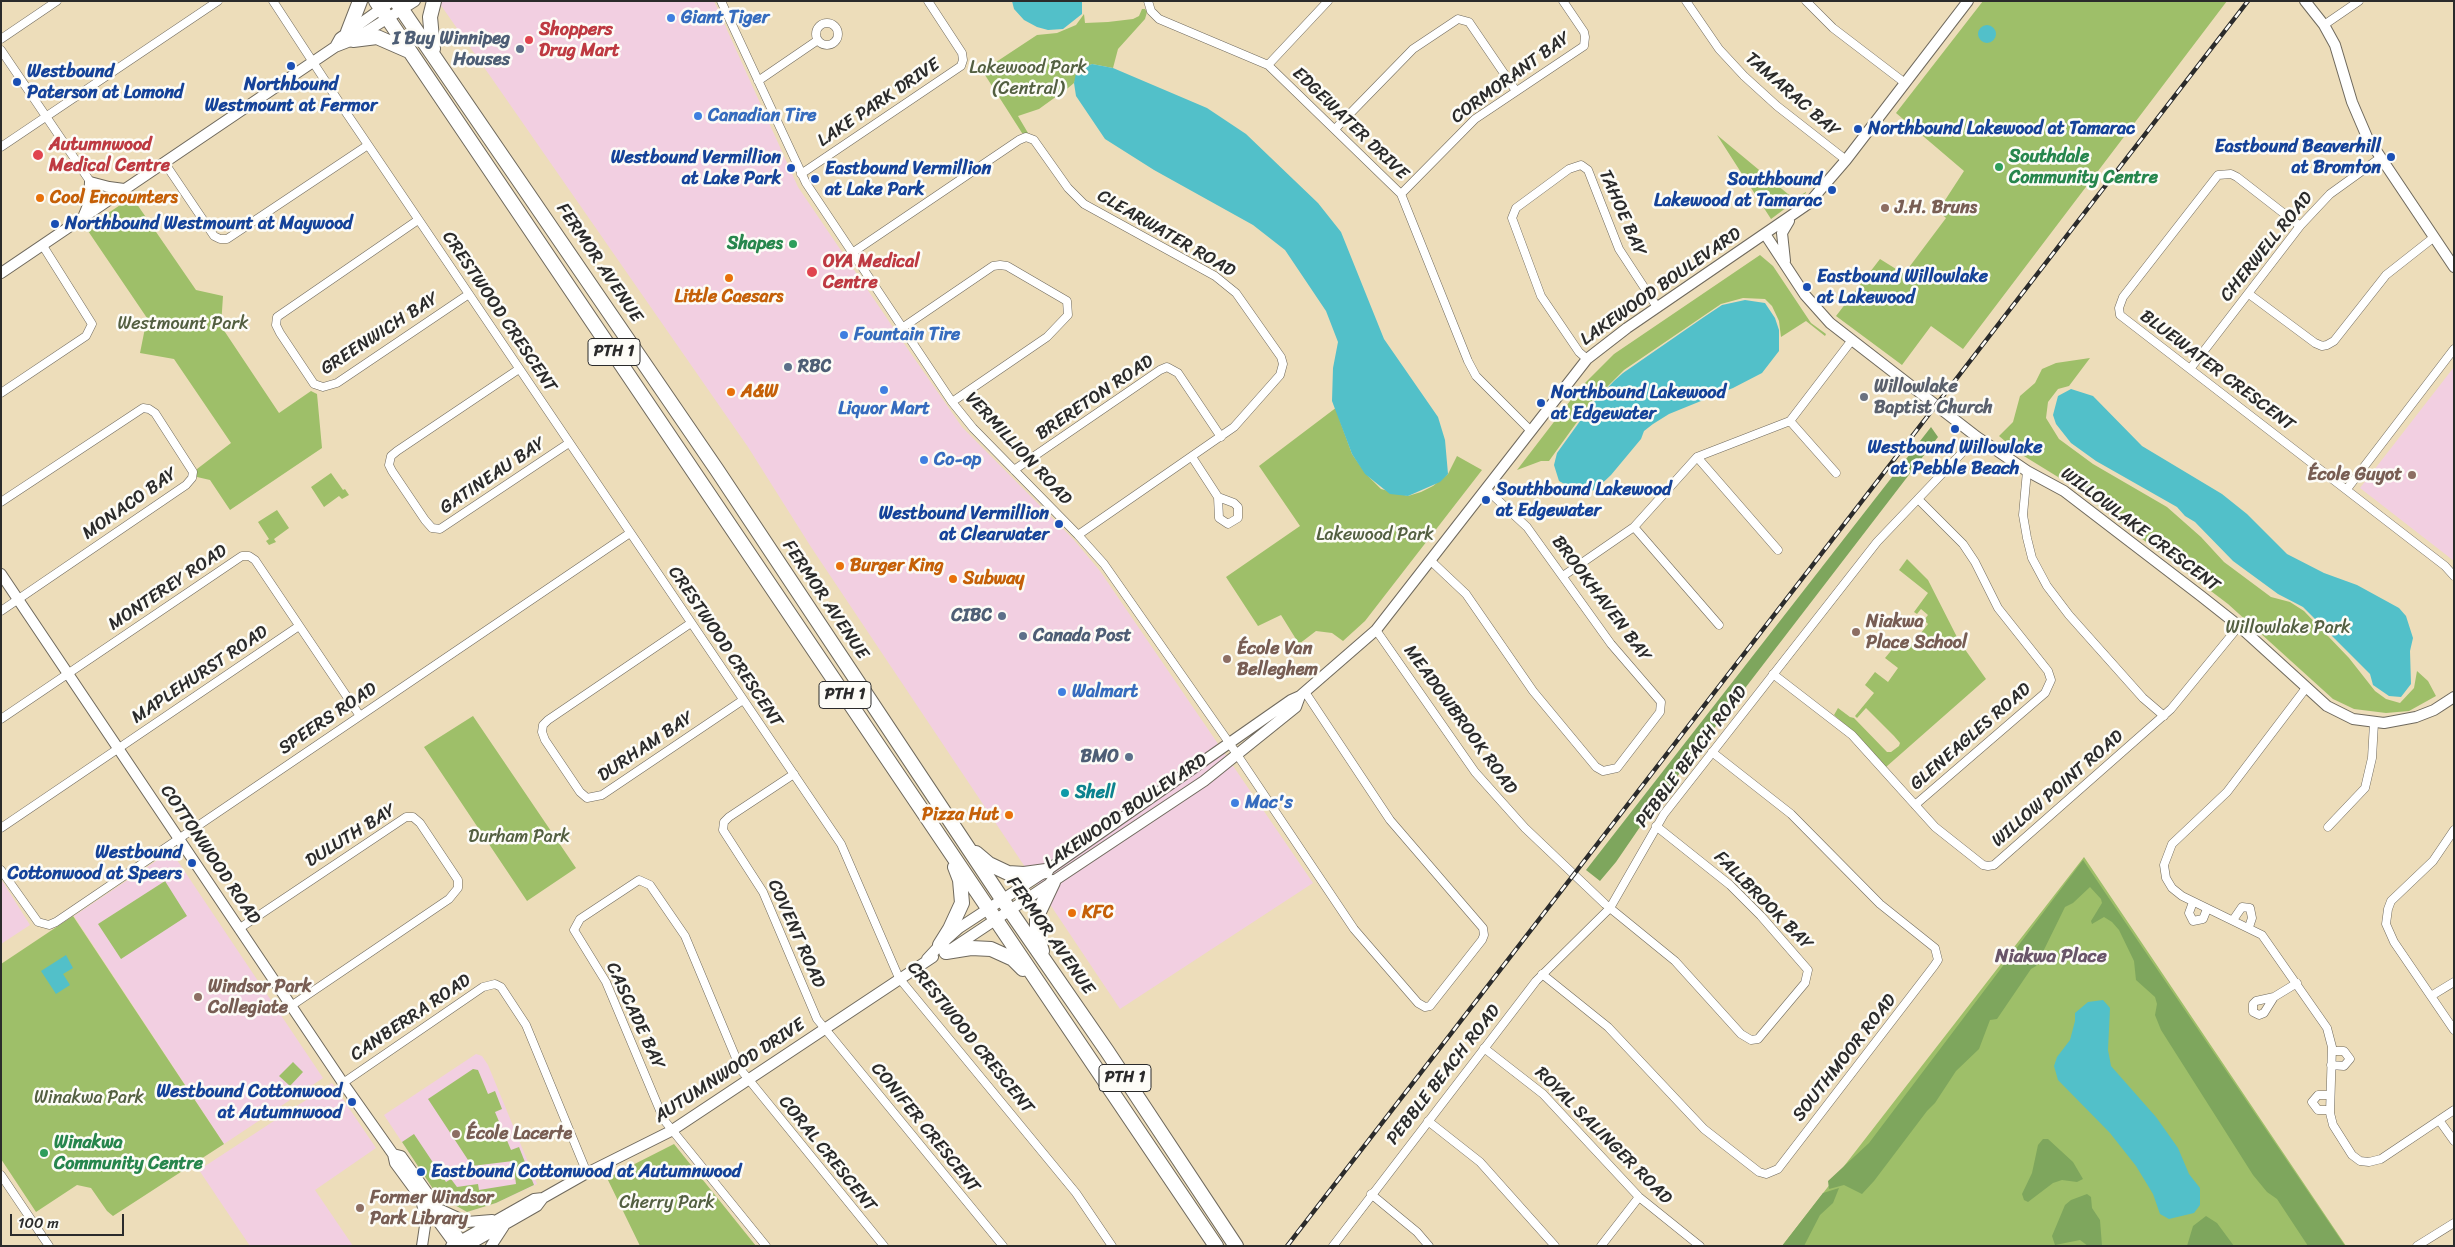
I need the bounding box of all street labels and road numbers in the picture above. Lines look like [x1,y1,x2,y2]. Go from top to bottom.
street label: CORMORANT BAY [1447,28,1575,128]
street label: TAMARAC BAY [1740,48,1844,142]
street label: LAKE PARK DRIVE [814,54,944,152]
street label: EDGEWATER DRIVE [1287,63,1413,185]
street label: TAHOE BAY [1593,167,1651,259]
street label: CLEARWATER ROAD [1093,186,1239,282]
street label: CHERWELL ROAD [2216,188,2318,306]
street label: FERMOR AVENUE [551,199,647,327]
street label: LAKEWOOD BOULEVARD [1576,223,1746,351]
street label: CRESTWOOD CRESCENT [437,228,561,396]
street label: GREENWICH BAY [317,288,443,380]
street label: BLUEWATER CRESCENT [2135,306,2299,436]
road number: PTH 1 [588,338,640,366]
street label: BRERETON ROAD [1032,351,1158,445]
street label: VERMILLION ROAD [960,388,1076,510]
street label: GATINEAU BAY [436,433,550,519]
street label: MONACO BAY [78,463,182,545]
street label: WILLOWLAKE CRESCENT [2056,463,2224,597]
street label: BROOKHAVEN BAY [1547,532,1655,666]
street label: FERMOR AVENUE [777,536,873,664]
street label: MONTEREY ROAD [105,540,231,636]
street label: CRESTWOOD CRESCENT [663,563,787,731]
street label: MAPLEHURST ROAD [128,621,272,729]
street label: MEADOWBROOK ROAD [1399,641,1521,799]
street label: SPEERS ROAD [275,678,381,760]
street label: GLENEAGLES ROAD [1906,679,2036,795]
road number: PTH 1 [819,682,871,708]
street label: PEBBLE BEACH ROAD [1632,682,1752,832]
street label: DURHAM BAY [594,707,698,787]
street label: WILLOW POINT ROAD [1988,726,2128,852]
street label: LAKEWOOD BOULEVARD [1041,750,1211,874]
street label: COTTONWOOD ROAD [155,781,265,929]
street label: DULUTH BAY [302,800,400,872]
street label: FALLBROOK BAY [1709,847,1817,955]
street label: FERMOR AVENUE [1001,873,1099,999]
street label: COVENT ROAD [763,877,829,991]
street label: CRESTWOOD CRESCENT [902,958,1038,1118]
street label: CASCADE BAY [601,959,669,1073]
street label: CANBERRA ROAD [347,970,475,1066]
street label: SOUTHMOOR ROAD [1789,990,1901,1126]
street label: PEBBLE BEACH ROAD [1383,1001,1505,1149]
street label: AUTUMNWOOD DRIVE [651,1014,809,1128]
street label: CONIFER CRESCENT [866,1059,984,1197]
street label: ROYAL SALINGER ROAD [1530,1063,1676,1209]
road number: PTH 1 [1099,1064,1151,1092]
street label: CORAL CRESCENT [774,1092,880,1216]

